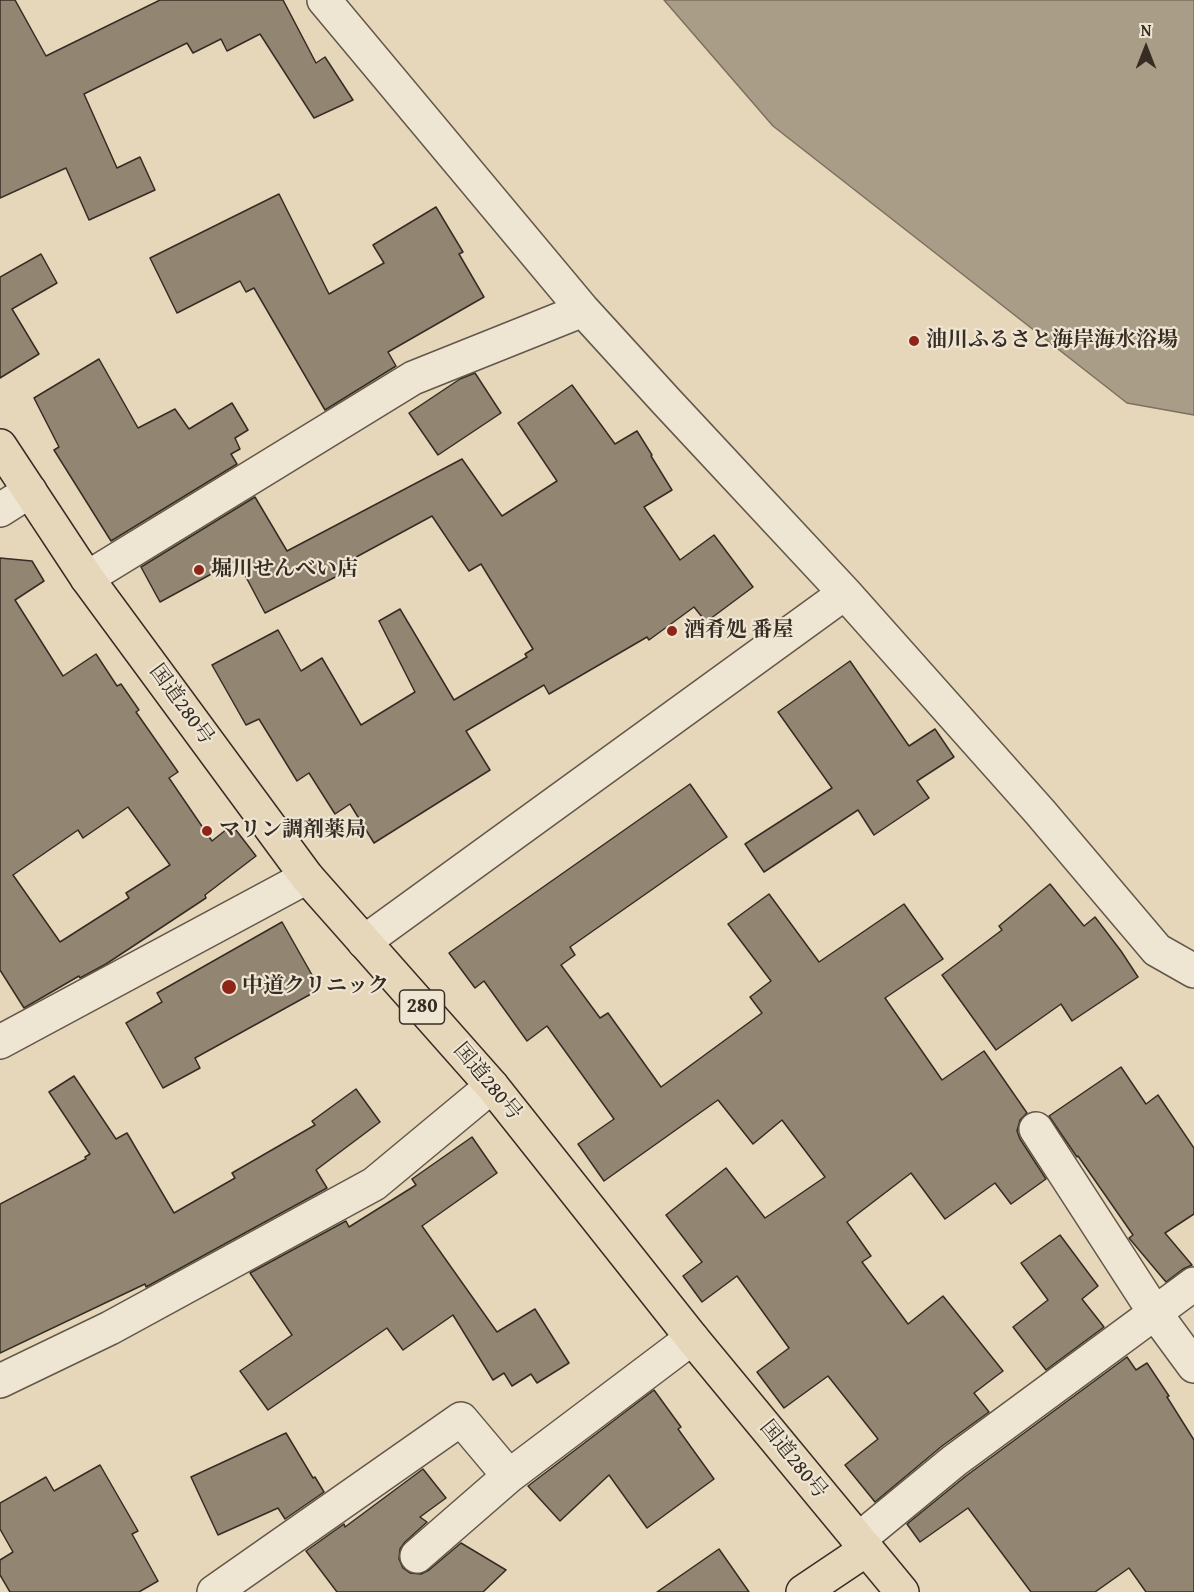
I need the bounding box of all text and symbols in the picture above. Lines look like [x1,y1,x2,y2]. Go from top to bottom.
north arrow [1116,18,1176,78]
text: N [1141,18,1151,42]
place label: 油川ふるさと海岸海水浴場 [926,328,1178,354]
marker: 油川ふるさと海岸海水浴場 [907,334,921,348]
place label: 堀川せんべい店 [211,557,358,583]
marker: 堀川せんべい店 [192,563,206,577]
place label: 酒肴処 番屋 [684,618,794,644]
marker: 酒肴処 番屋 [665,624,679,638]
street label: 国道280号 [143,660,219,750]
place label: マリン調剤薬局 [219,818,366,844]
marker: マリン調剤薬局 [200,824,214,838]
place label: 中道クリニック [242,974,389,1000]
marker: 中道クリニック [220,978,238,996]
road number: 280 [400,990,444,1024]
street label: 国道280号 [447,1038,527,1126]
street label: 国道280号 [754,1416,832,1504]

